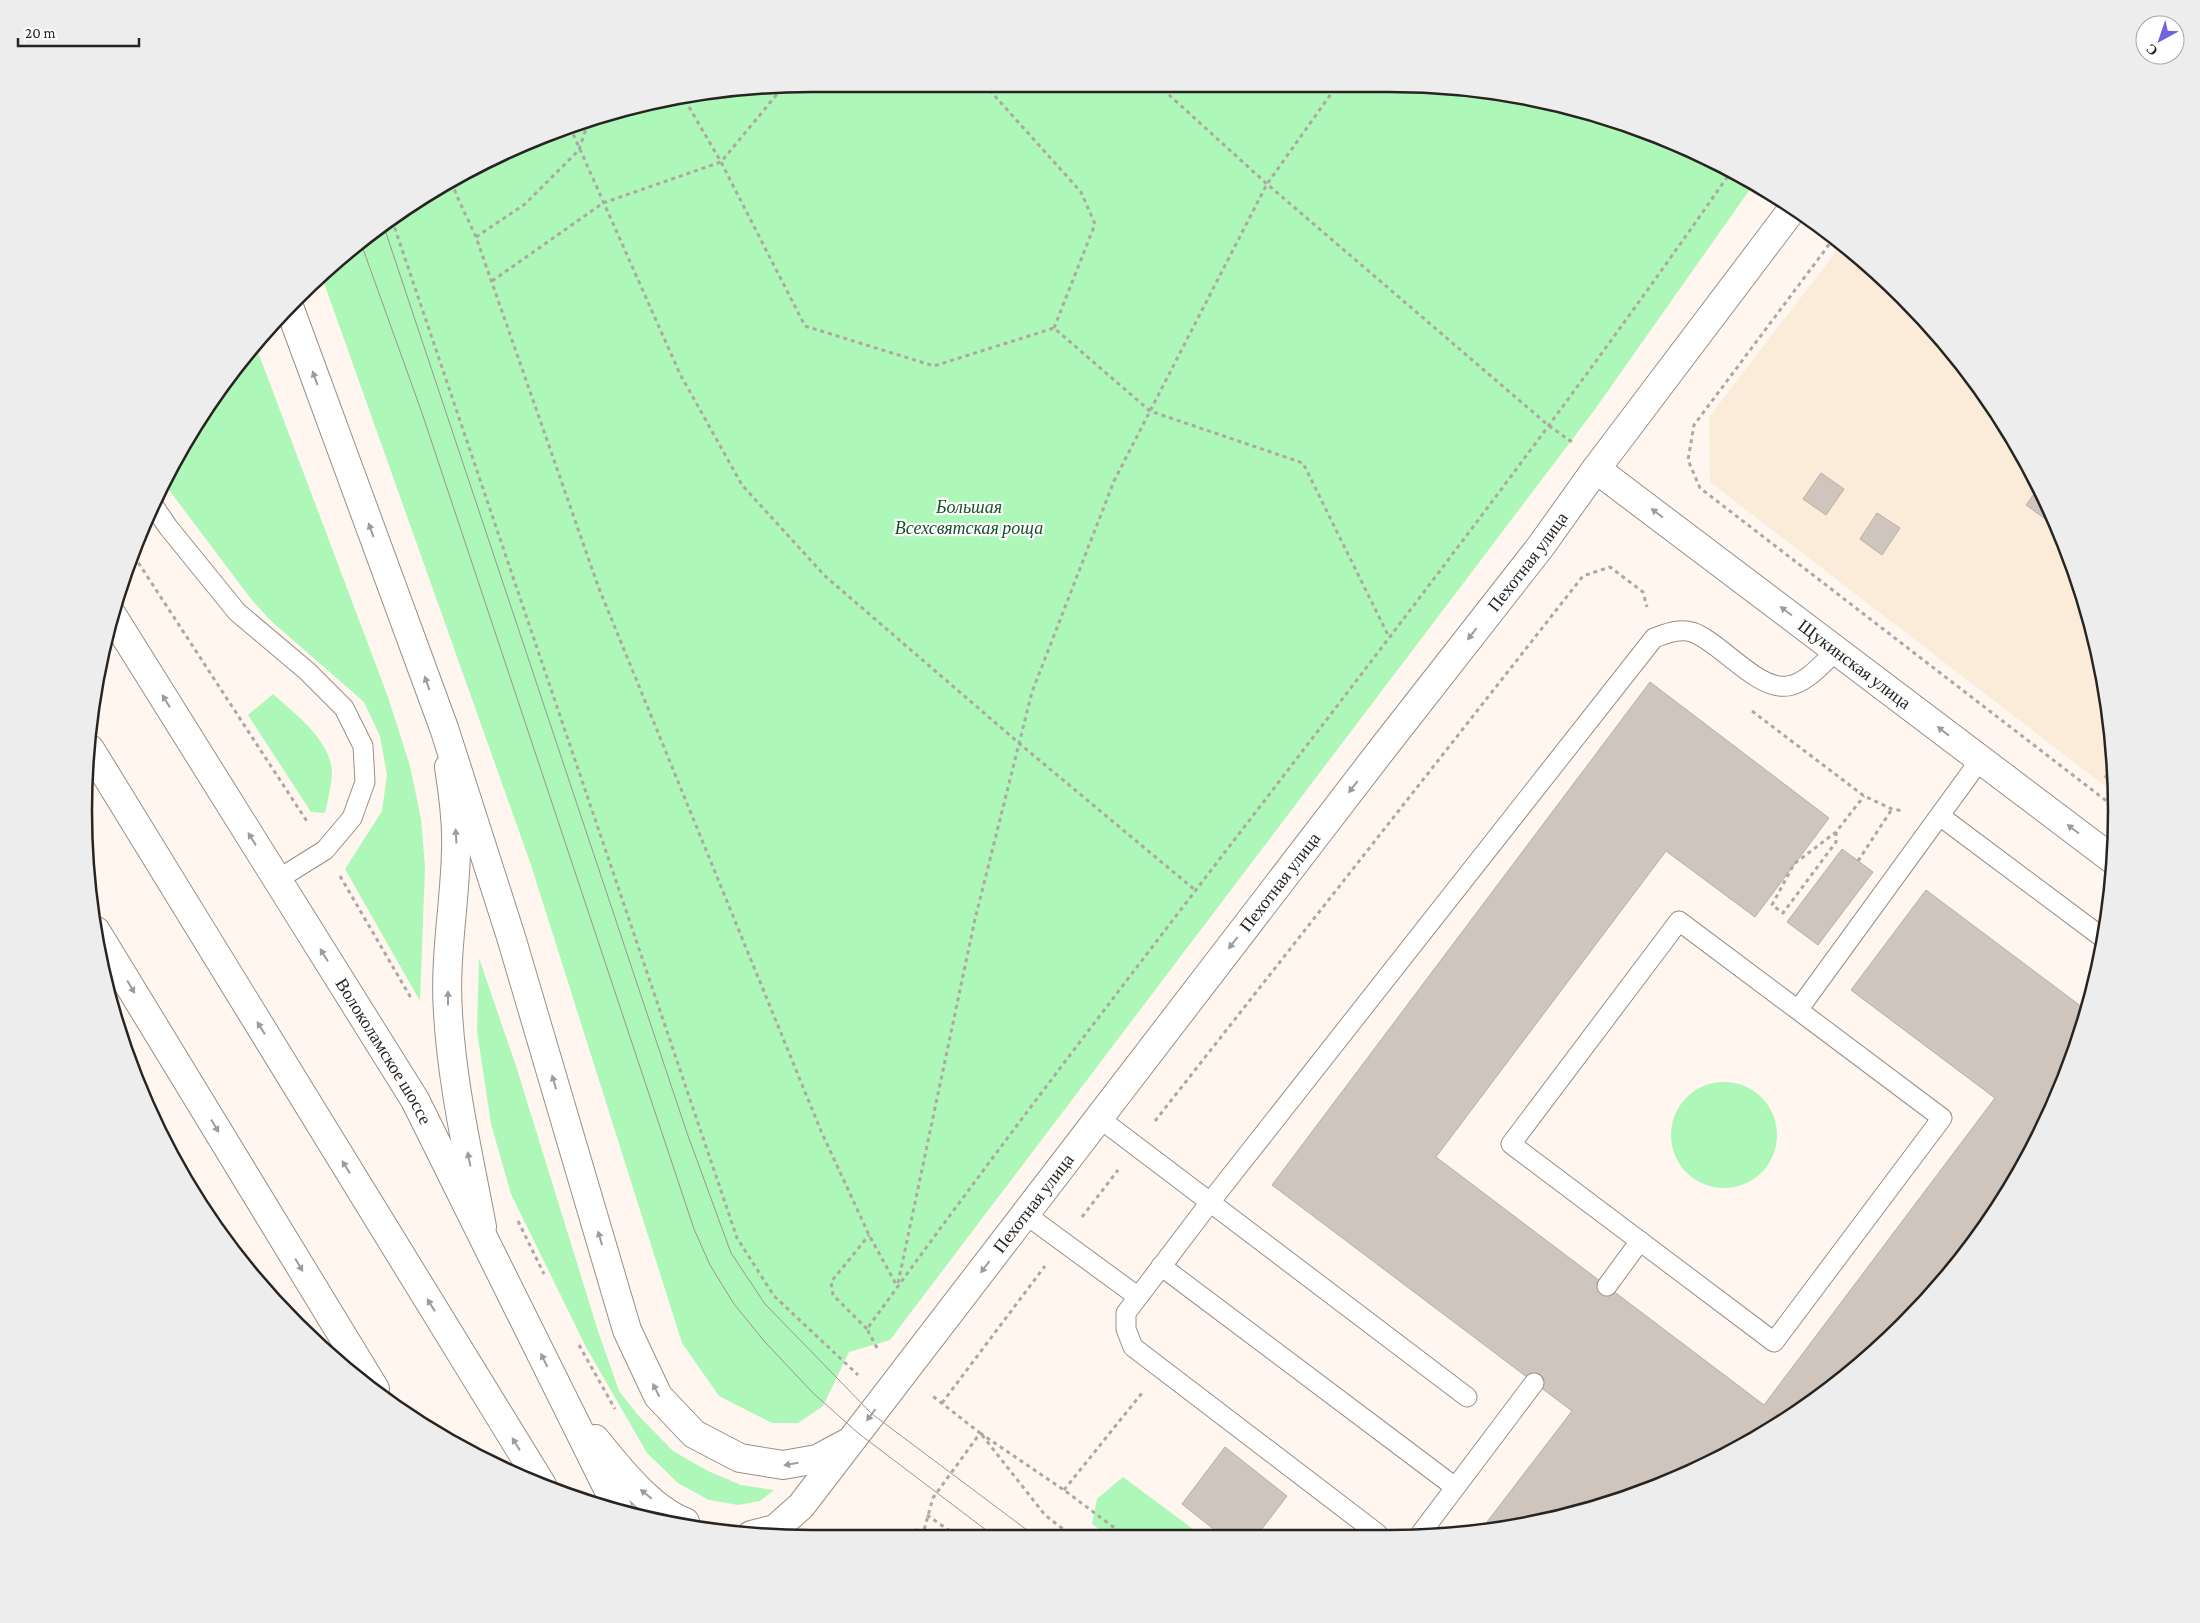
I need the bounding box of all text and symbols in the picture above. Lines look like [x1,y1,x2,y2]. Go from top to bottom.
scale bar [18,15,139,47]
north arrow [2135,15,2185,65]
text: 20 m [25,25,56,41]
text: С [2143,41,2161,59]
one-way arrow [311,370,318,385]
park label: Большая Всехсвятская роща [895,497,1043,538]
street label: Пехотная улица [1484,508,1572,615]
one-way arrow [1650,508,1664,518]
one-way arrow [367,522,375,537]
one-way arrow [1779,606,1793,616]
street label: Щукинская улица [1794,615,1915,713]
one-way arrow [1467,627,1478,640]
one-way arrow [423,675,430,690]
one-way arrow [161,694,170,707]
one-way arrow [1937,726,1950,737]
one-way arrow [1348,780,1358,794]
one-way arrow [2067,824,2080,835]
one-way arrow [451,828,459,844]
street label: Пехотная улица [1236,829,1324,936]
one-way arrow [247,832,256,845]
one-way arrow [1227,937,1238,950]
one-way arrow [319,948,329,962]
street label: Волоколамское шоссе [331,974,436,1128]
one-way arrow [126,981,135,994]
one-way arrow [444,990,452,1006]
one-way arrow [257,1022,266,1035]
one-way arrow [549,1075,557,1090]
one-way arrow [210,1120,220,1133]
street label: Пехотная улица [989,1150,1078,1257]
one-way arrow [465,1151,473,1167]
one-way arrow [341,1160,351,1173]
one-way arrow [595,1230,603,1245]
one-way arrow [295,1259,304,1272]
one-way arrow [980,1260,990,1274]
one-way arrow [426,1299,436,1312]
one-way arrow [539,1353,547,1367]
one-way arrow [652,1383,660,1397]
one-way arrow [866,1408,877,1421]
one-way arrow [512,1437,521,1450]
one-way arrow [783,1460,799,1468]
one-way arrow [639,1489,652,1500]

